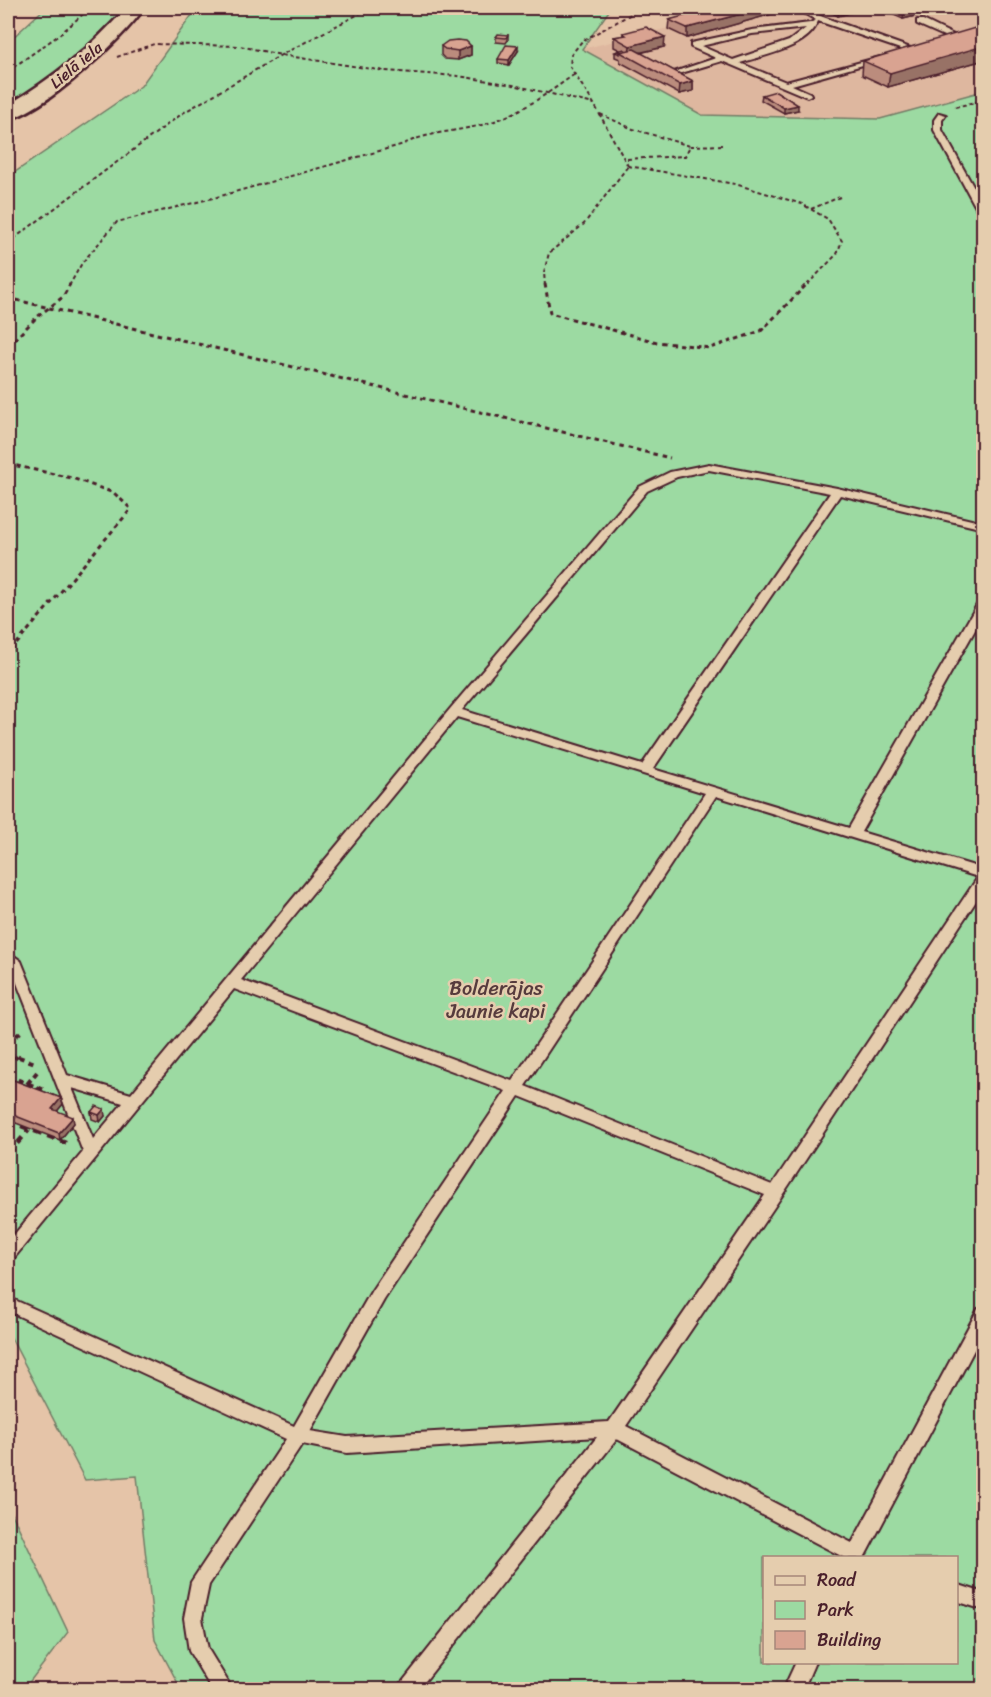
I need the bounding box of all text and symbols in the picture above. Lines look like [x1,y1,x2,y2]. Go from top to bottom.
street label: Lielā iela [43,33,110,96]
park label: Bolderājas Jaunie kapi [446,971,546,1029]
legend [763,1556,958,1664]
text: Road [817,1564,857,1596]
text: Park [817,1594,854,1626]
text: Building [817,1624,881,1656]

